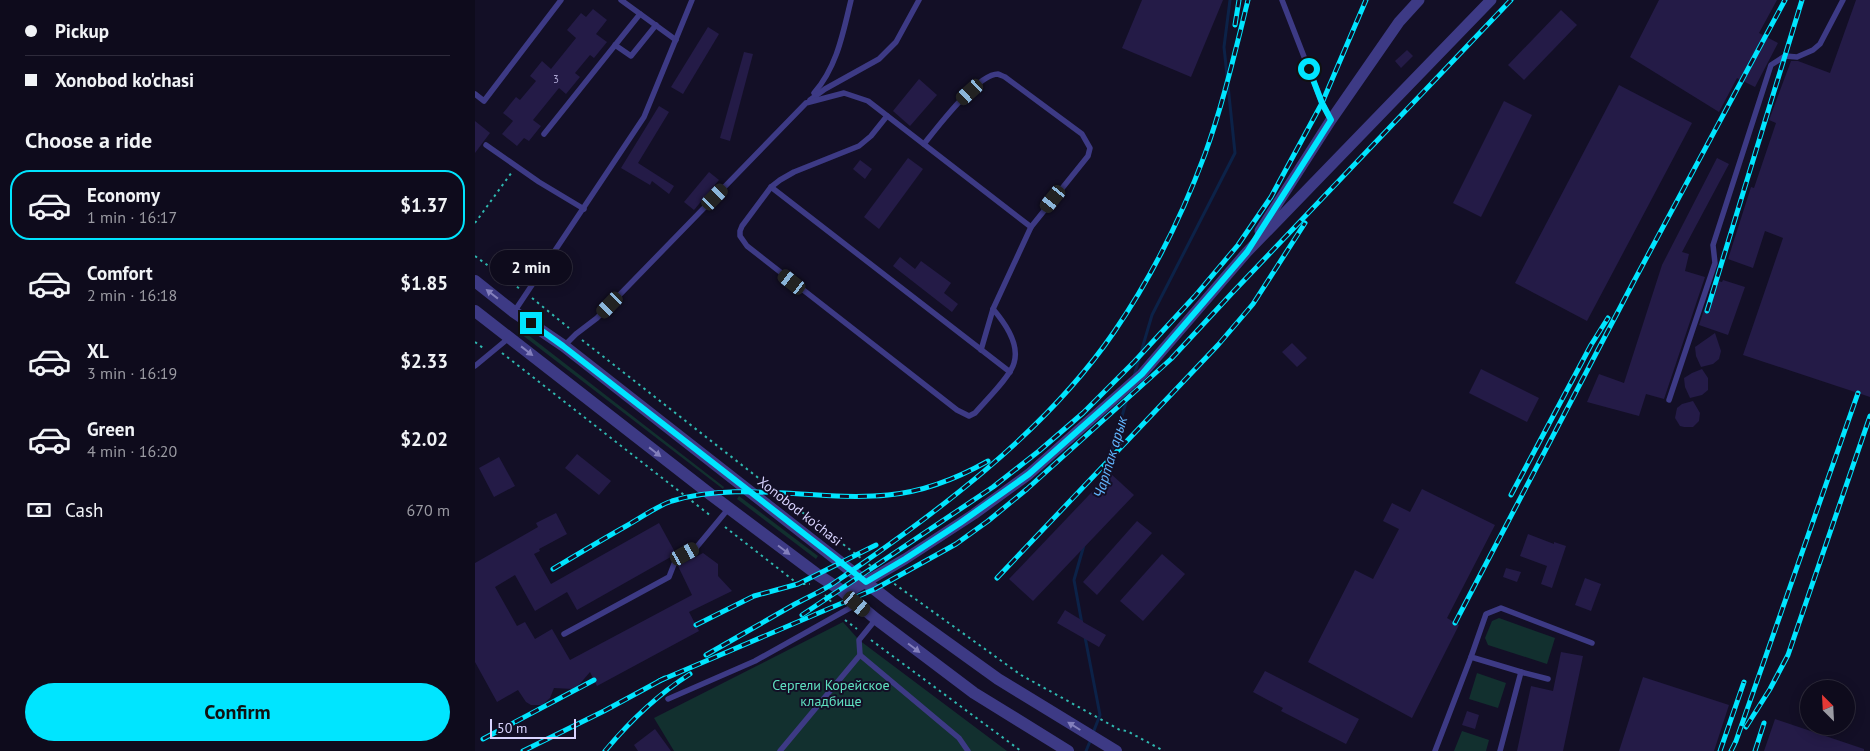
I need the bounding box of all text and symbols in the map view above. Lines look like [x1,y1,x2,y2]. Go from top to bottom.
text: Pickup [55,19,109,43]
route start [1298,58,1320,80]
text: Xonobod ko'chasi [55,68,194,92]
house number: 3 [553,72,559,86]
car [953,76,986,108]
text: Choose a ride [25,126,152,154]
car [699,181,730,213]
icon: car [27,183,72,228]
text: Economy [87,183,160,207]
car [1037,183,1068,215]
text: $1.37 [400,193,448,217]
text: 1 min · 16:17 [87,207,177,227]
callout: 2 min [490,250,572,286]
text: 2 min [511,257,551,277]
icon: car [27,261,72,306]
text: Comfort [87,261,153,285]
car [775,267,808,297]
text: $1.85 [400,271,448,295]
text: 2 min · 16:18 [87,285,177,305]
one-way arrow [486,289,499,300]
car [594,289,625,321]
route end [520,312,542,334]
icon: car [27,339,72,384]
text: XL [87,339,109,363]
one-way arrow [521,346,534,357]
text: $2.33 [400,349,448,373]
text: 3 min · 16:19 [87,363,177,383]
water label: Чартак арык [1089,413,1132,500]
icon: car [27,417,72,462]
text: Green [87,417,135,441]
text: $2.02 [400,427,448,451]
text: 4 min · 16:20 [87,441,177,461]
one-way arrow [648,446,661,457]
street label: Xonobod ko'chasi [754,472,846,550]
icon: cash [25,496,53,524]
text: Cash [65,498,103,522]
text: 670 m [407,500,450,520]
car [668,540,701,568]
one-way arrow [777,545,790,556]
car [840,589,873,619]
one-way arrow [907,643,921,653]
park label: Сергели Корейское кладбище [772,676,890,710]
north arrow [1800,680,1855,735]
map controls [1800,680,1855,735]
button: Confirm [25,683,450,741]
scale bar [490,716,576,739]
text: 50 m [497,719,527,737]
one-way arrow [1068,721,1081,731]

